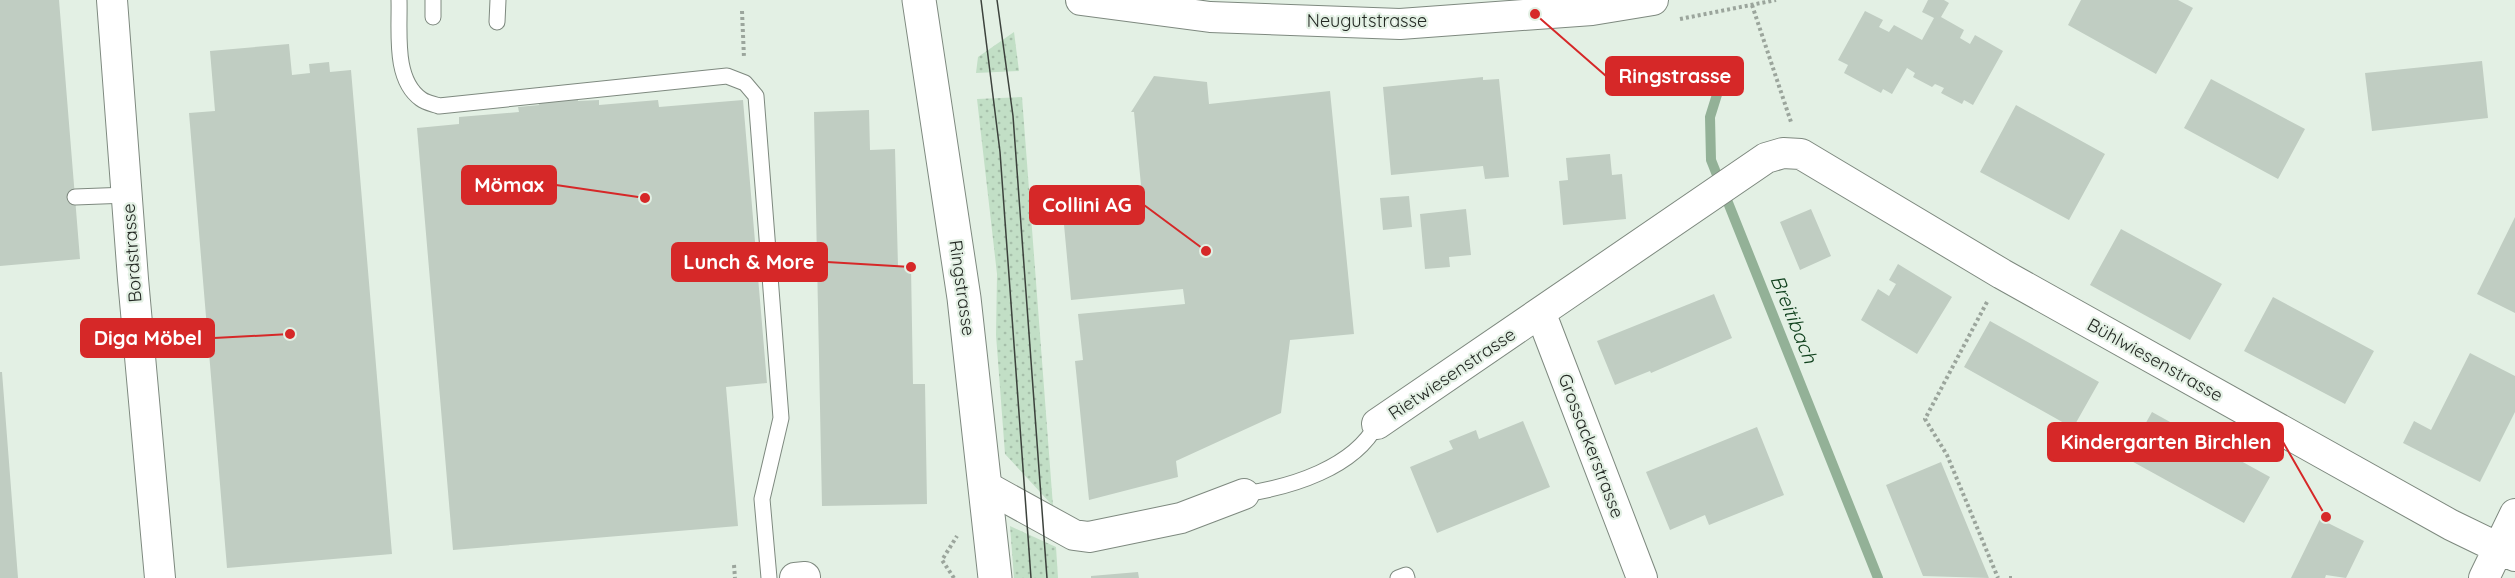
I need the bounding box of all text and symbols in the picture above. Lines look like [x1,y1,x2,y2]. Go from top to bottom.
street label: Neugutstrasse [1307,9,1427,32]
callout: Ringstrasse [1606,57,1743,95]
text: Ringstrasse [1619,63,1731,88]
callout: Mömax [462,166,556,204]
text: Mömax [474,172,544,197]
callout: Collini AG [1030,186,1144,224]
text: Collini AG [1042,192,1132,217]
street label: Bordstrasse [117,203,146,303]
street label: Ringstrasse [944,239,981,337]
callout: Lunch & More [672,243,827,281]
text: Lunch & More [683,249,815,274]
water label: Breitibach [1765,271,1824,367]
street label: Bühlwiesenstrasse [2083,313,2227,406]
callout: Diga Möbel [81,319,214,357]
street label: Rietwiesenstrasse [1384,322,1520,425]
text: Diga Möbel [94,325,202,350]
street label: Grossackerstrasse [1553,370,1630,521]
callout: Kindergarten Birchlen [2048,423,2283,461]
text: Kindergarten Birchlen [2061,429,2271,454]

